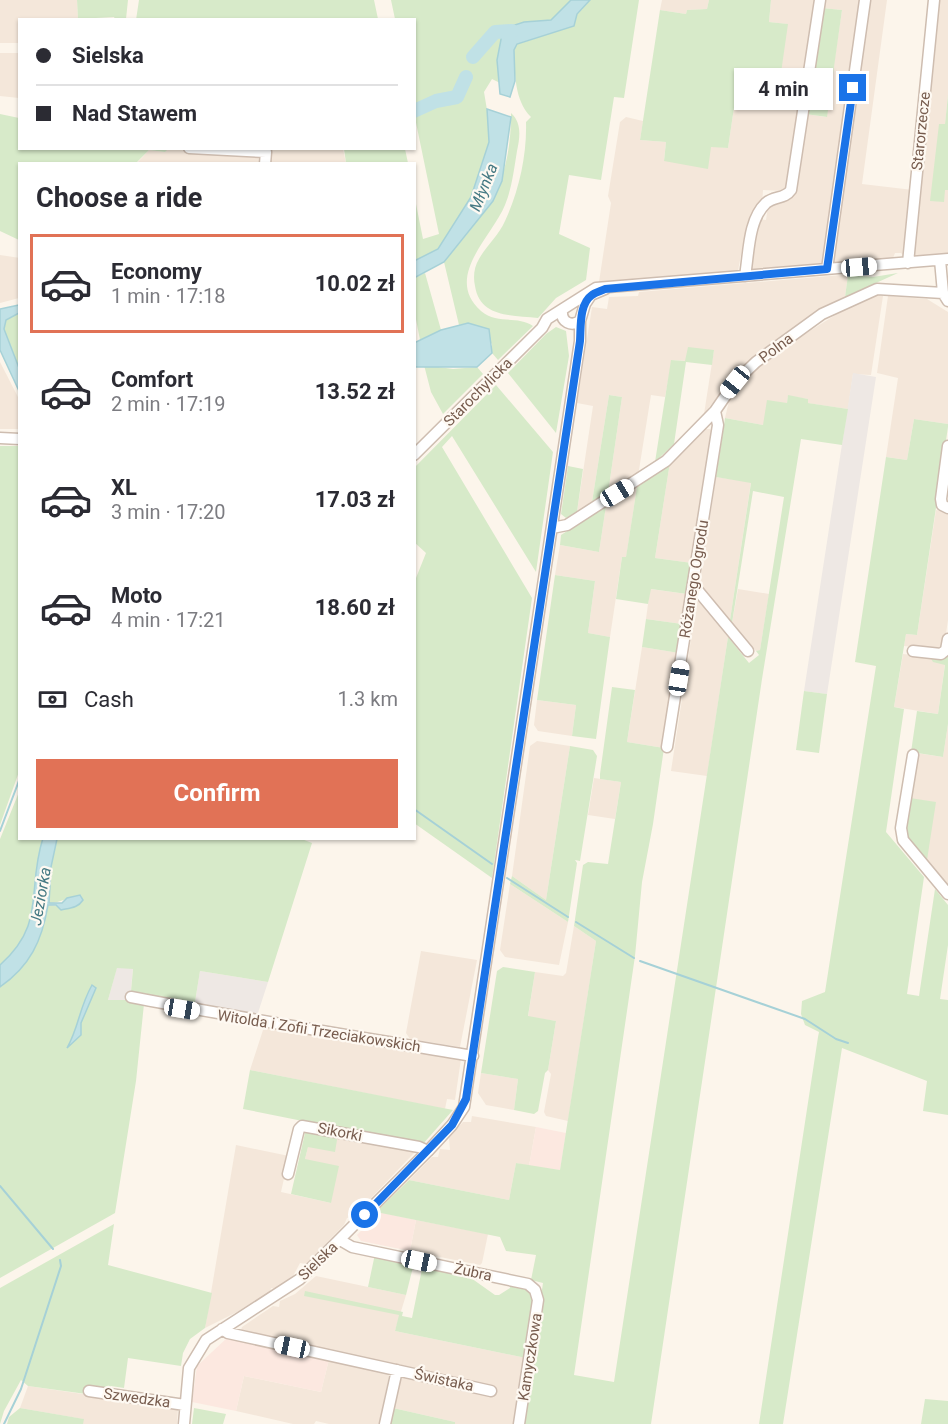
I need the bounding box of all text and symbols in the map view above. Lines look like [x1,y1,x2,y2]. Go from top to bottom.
text: Sielska [72,43,144,68]
callout: 4 min [733,67,832,109]
route end [839,74,866,101]
text: 4 min [758,77,809,101]
street label: Starorzecze [908,91,934,171]
text: Nad Stawem [72,101,197,126]
water label: Młynka [465,160,502,214]
text: Choose a ride [36,182,202,214]
car [840,256,878,278]
icon: car [39,257,93,311]
text: Economy [111,259,202,284]
text: 10.02 zł [315,271,395,296]
text: 1 min · 17:18 [111,284,226,308]
street label: Polna [755,329,797,367]
street label: Starochylicka [440,354,516,430]
car [717,362,753,402]
icon: car [39,365,93,419]
text: Comfort [111,367,193,392]
text: 13.52 zł [315,379,395,404]
text: 2 min · 17:19 [111,392,226,416]
icon: car [39,473,93,527]
text: XL [111,475,137,500]
car [597,476,637,510]
text: 17.03 zł [315,487,395,512]
text: 3 min · 17:20 [111,500,226,524]
street label: Różanego Ogrodu [676,519,712,639]
icon: car [39,581,93,635]
text: Moto [111,583,162,608]
text: 18.60 zł [315,595,395,620]
text: 4 min · 17:21 [111,608,226,632]
car [667,659,691,697]
icon: cash [36,683,69,716]
text: Cash [84,687,134,712]
text: 1.3 km [338,687,398,711]
button: Confirm [36,759,398,828]
water label: Jeziorka [26,866,55,927]
car [163,997,201,1021]
street label: Witolda i Zofii Trzeciakowskich [216,1006,422,1056]
street label: Sikorki [316,1119,364,1145]
route start [351,1201,378,1228]
street label: Sielska [295,1238,341,1284]
car [400,1248,438,1274]
street label: Żubra [452,1259,494,1285]
street label: Kamyczkowa [514,1312,546,1402]
car [273,1334,311,1360]
street label: Świstaka [413,1365,475,1395]
street label: Szwedzka [102,1384,172,1412]

